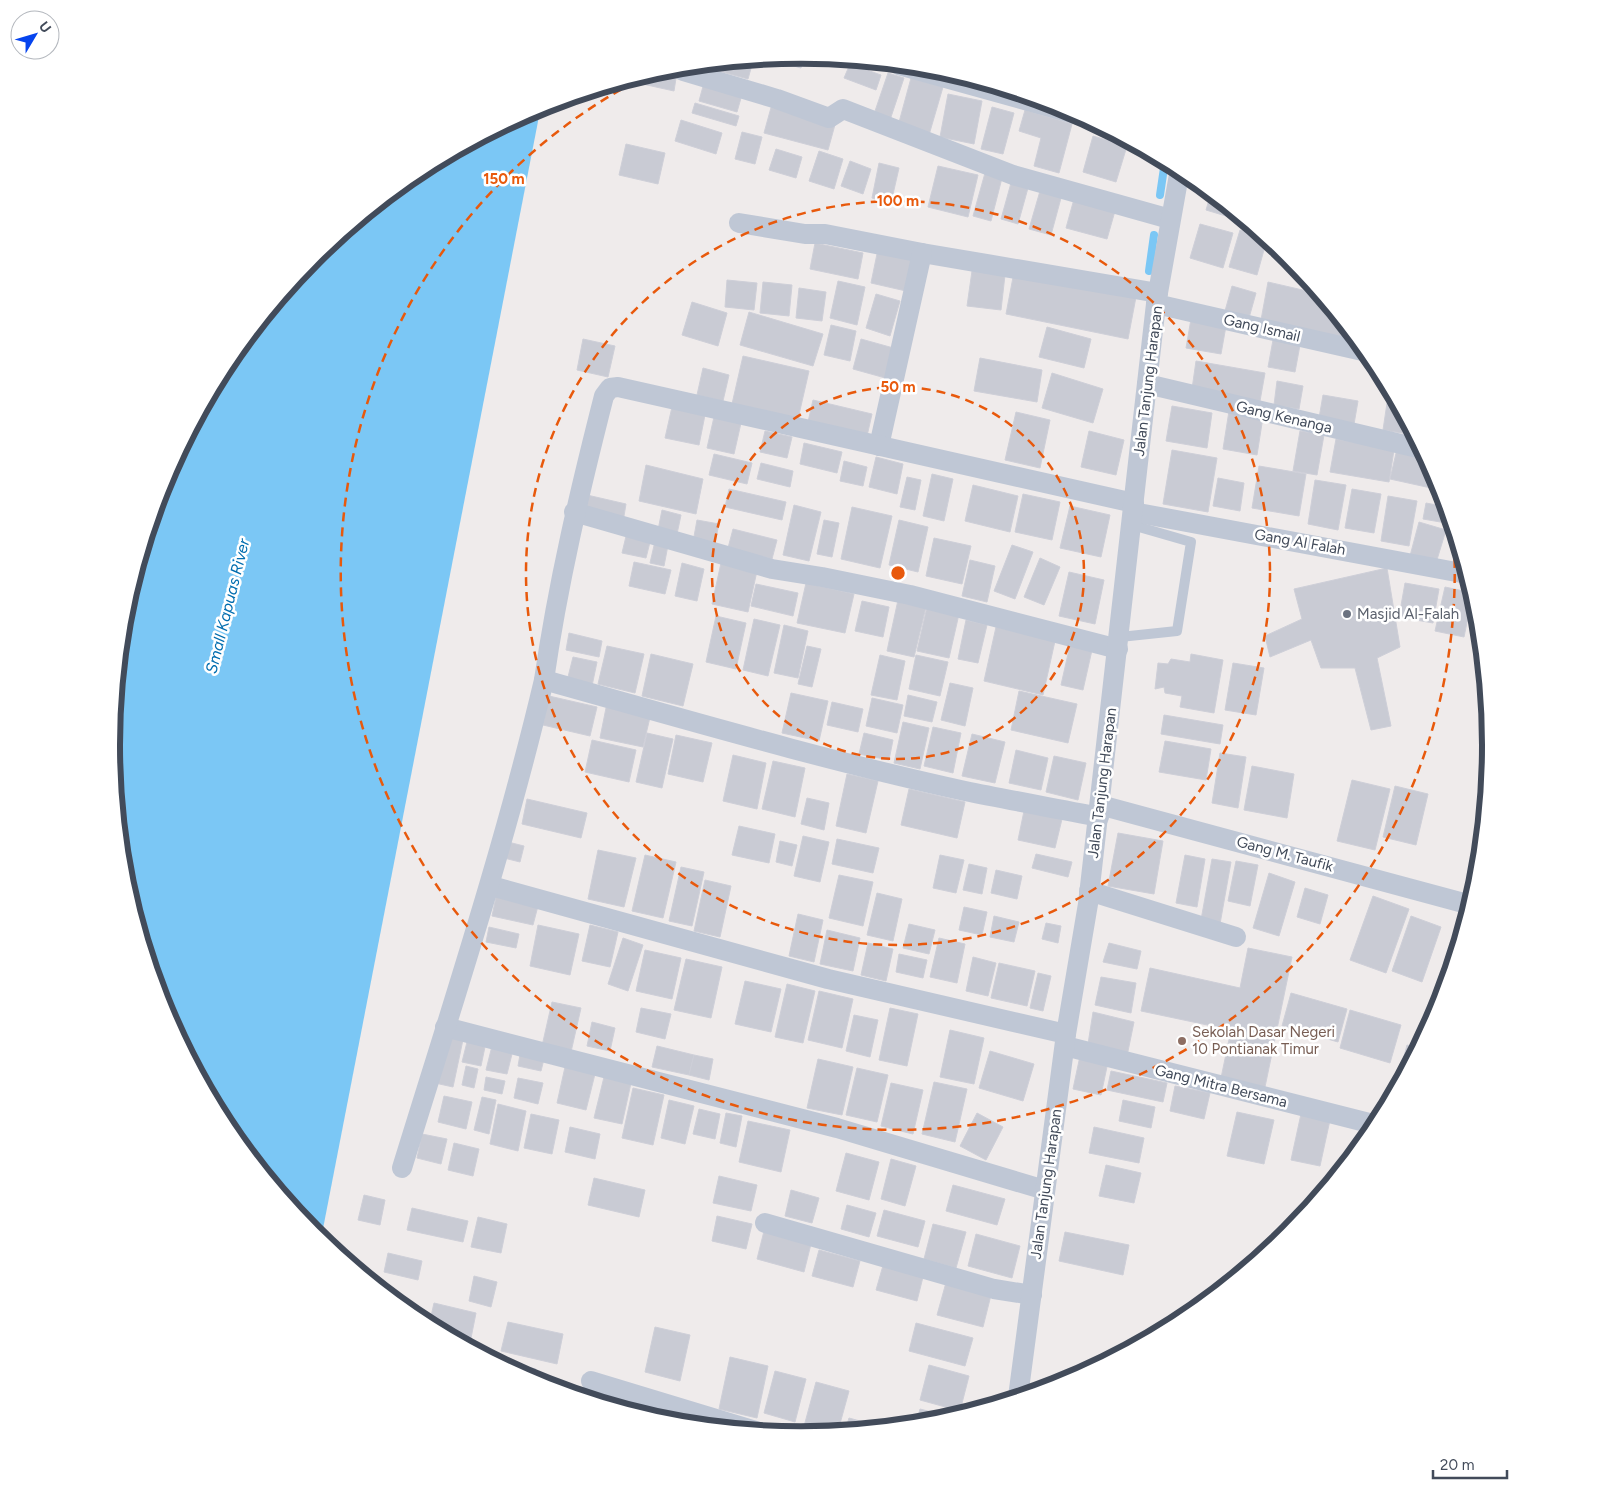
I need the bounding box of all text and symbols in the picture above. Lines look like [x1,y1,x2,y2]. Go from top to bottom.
north arrow [10,10,60,60]
text: U [35,18,55,36]
text: 150 m [483,170,525,188]
text: 100 m [877,192,919,210]
street label: Jalan Tanjung Harapan [1130,305,1166,457]
street label: Gang Ismail [1222,310,1302,346]
text: 50 m [880,378,916,396]
street label: Gang Kenanga [1234,397,1334,437]
street label: Gang Al Falah [1253,525,1347,559]
water label: Small Kapuas River [202,536,254,675]
centre of rings [889,564,907,582]
place label: Masjid Al-Falah [1357,605,1459,623]
marker: Masjid Al-Falah [1341,608,1353,620]
street label: Jalan Tanjung Harapan [1084,707,1120,859]
street label: Gang M. Taufik [1235,832,1336,876]
place label: Sekolah Dasar Negeri 10 Pontianak Timur [1192,1023,1335,1058]
marker: Sekolah Dasar Negeri 10 Pontianak Timur [1176,1035,1188,1047]
street label: Gang Mitra Bersama [1153,1061,1289,1111]
street label: Jalan Tanjung Harapan [1027,1108,1065,1260]
scale bar [1433,1448,1507,1480]
text: 20 m [1440,1456,1474,1474]

